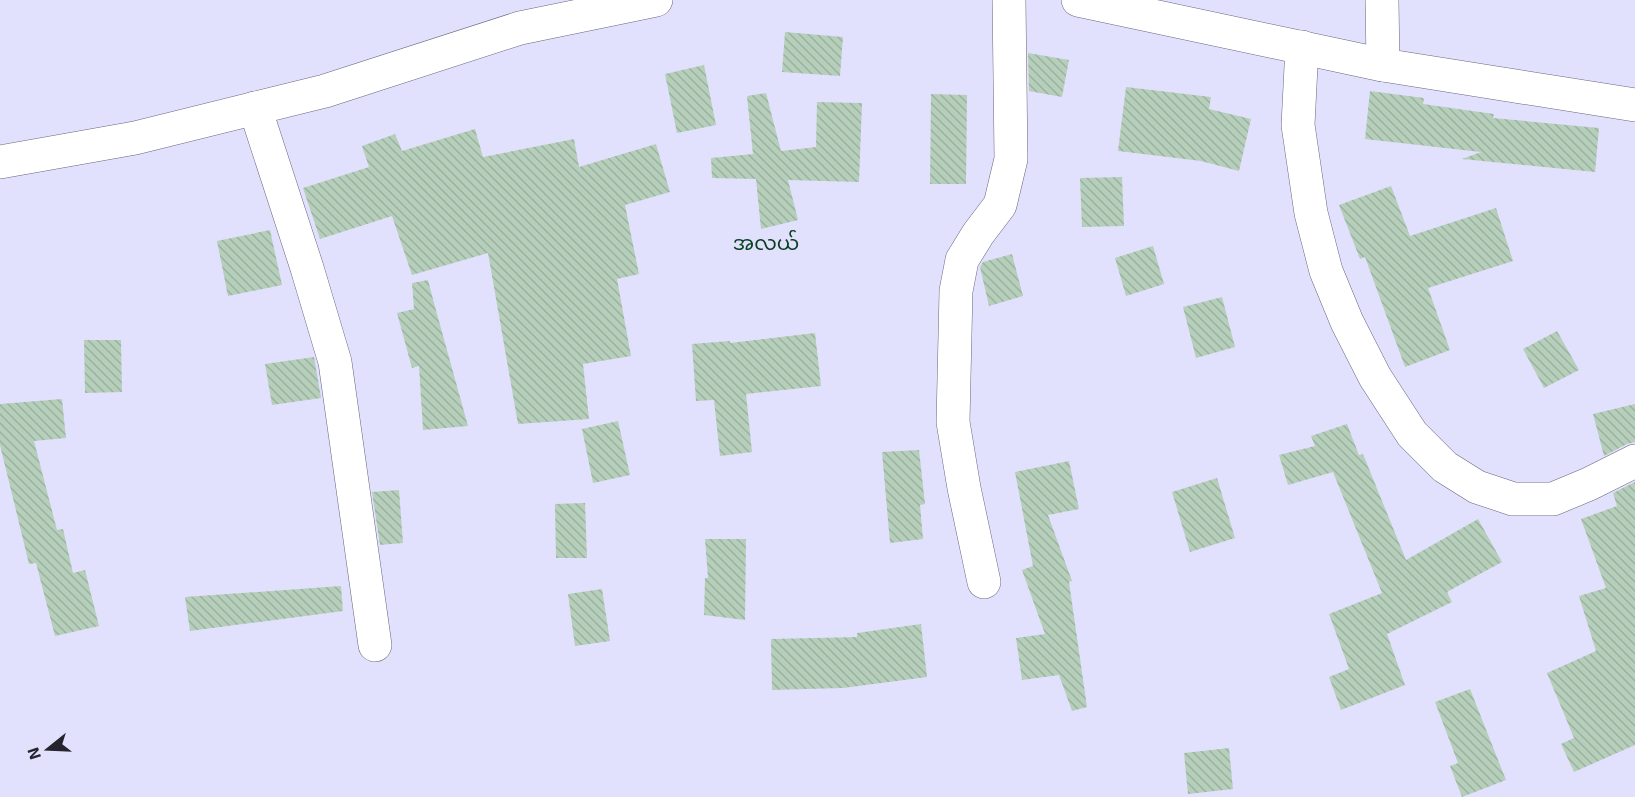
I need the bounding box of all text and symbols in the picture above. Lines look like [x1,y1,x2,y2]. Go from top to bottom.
district label: အလယ် [733,229,799,254]
north arrow [18,719,78,779]
text: N [22,745,44,762]

